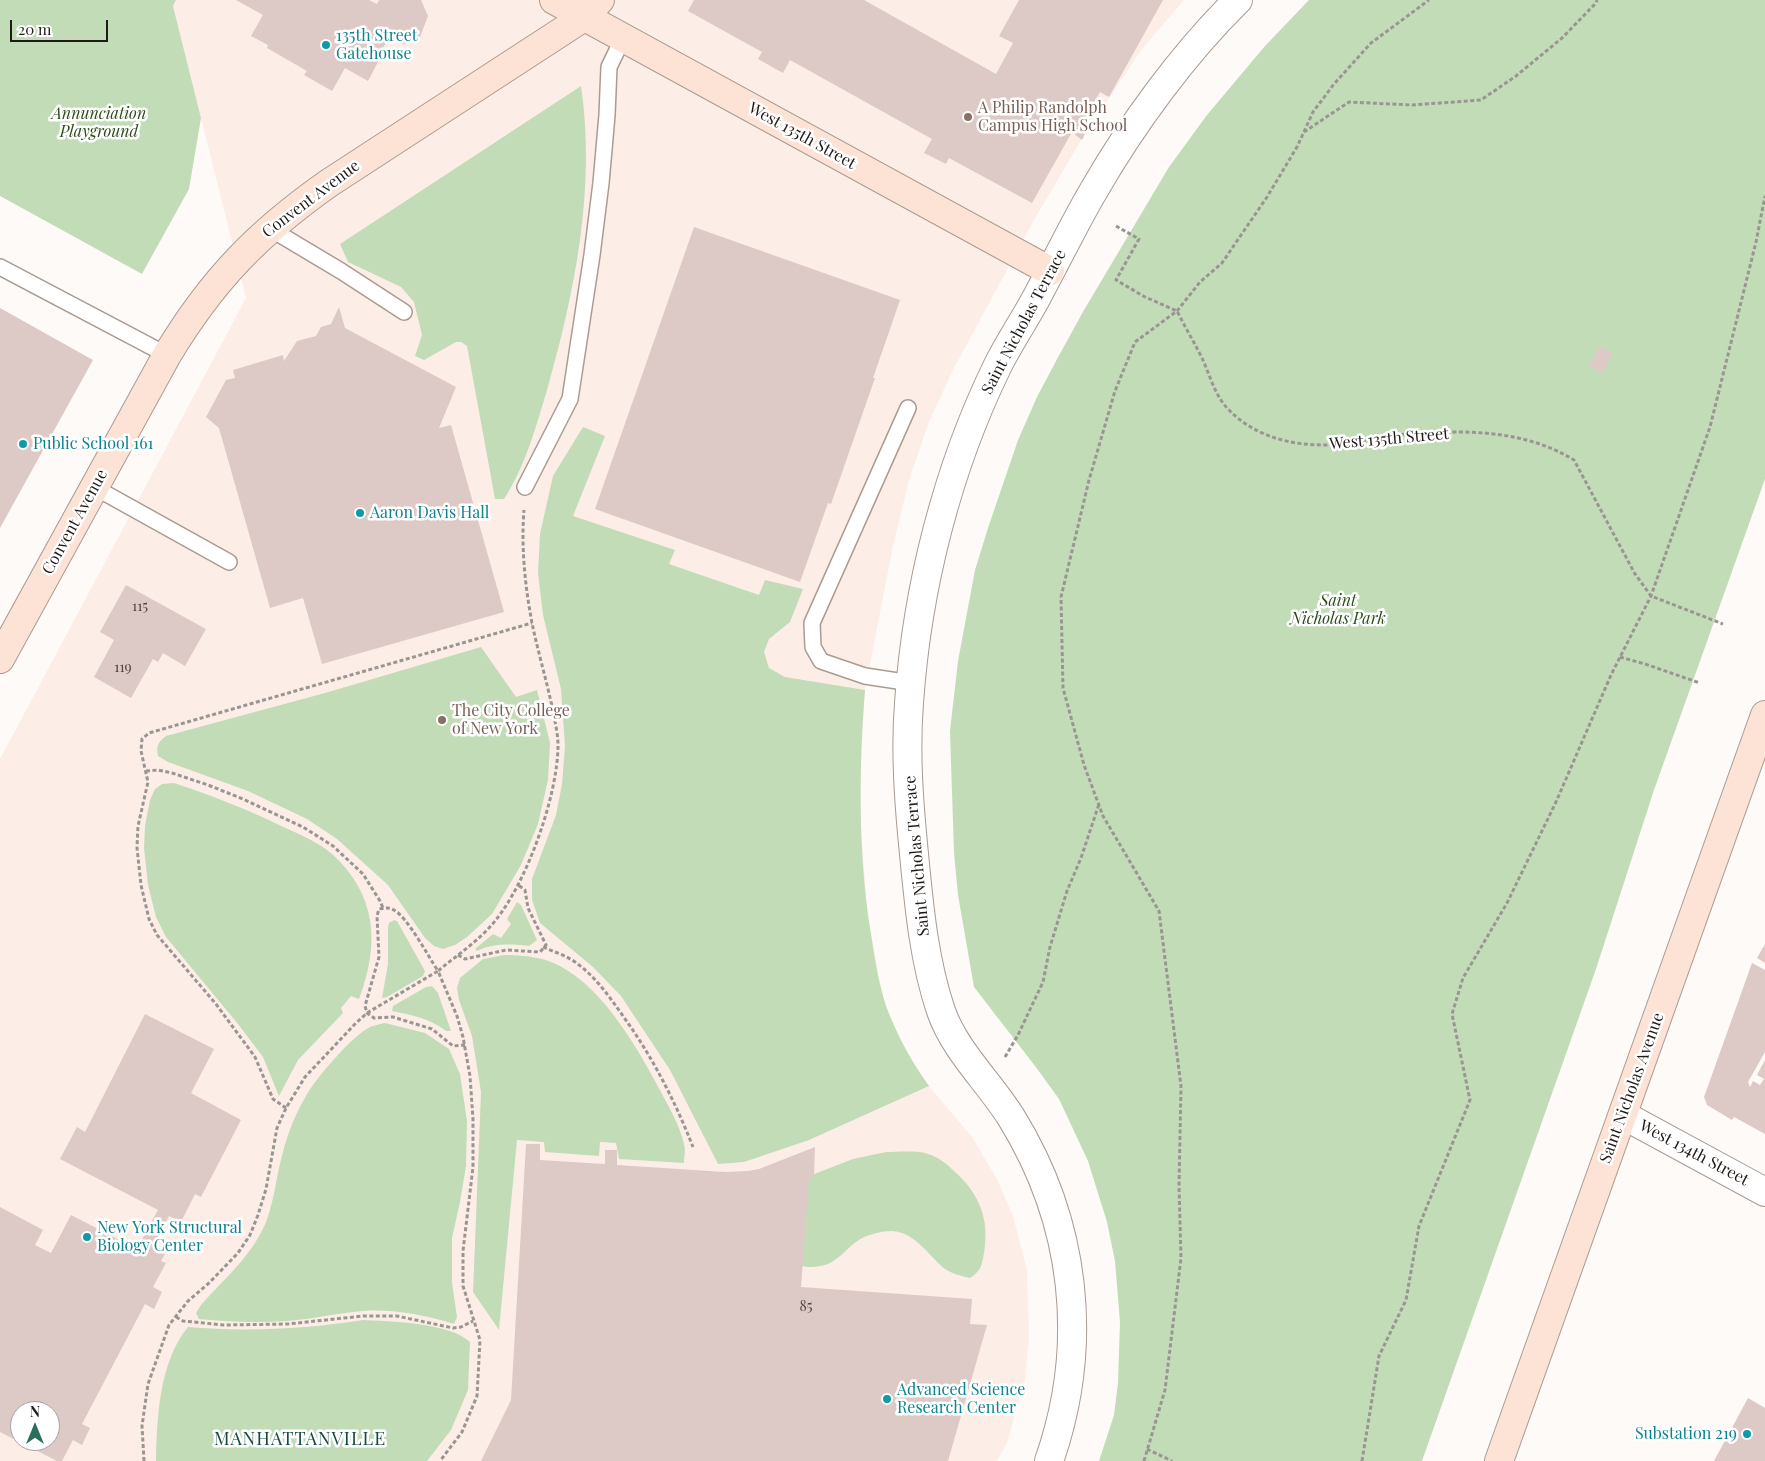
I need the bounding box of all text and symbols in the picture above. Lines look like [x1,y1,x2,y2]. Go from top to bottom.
scale bar [12,10,110,42]
text: 20 m [18,19,51,39]
place label: 135th Street Gatehouse [336,26,418,64]
marker: 135th Street Gatehouse [320,39,332,51]
place label: A Philip Randolph Campus High School [978,98,1127,136]
street label: West 135th Street [745,99,859,173]
park label: Annunciation Playground [52,104,146,142]
marker: A Philip Randolph Campus High School [962,111,974,123]
street label: Convent Avenue [259,156,363,242]
street label: Saint Nicholas Terrace [978,246,1070,398]
street label: West 135th Street [1328,424,1450,454]
place label: Public School 161 [33,434,153,454]
marker: Public School 161 [17,438,29,450]
street label: Convent Avenue [38,466,112,578]
place label: Aaron Davis Hall [370,503,489,523]
marker: Aaron Davis Hall [354,507,366,519]
park label: Saint Nicholas Park [1290,591,1386,629]
house number: 115 [132,599,148,615]
house number: 119 [114,660,132,676]
place label: The City College of New York [452,701,570,739]
marker: The City College of New York [436,714,448,726]
street label: Saint Nicholas Terrace [900,775,934,937]
street label: Saint Nicholas Avenue [1596,1010,1668,1166]
street label: West 134th Street [1636,1116,1752,1190]
place label: New York Structural Biology Center [97,1218,242,1256]
marker: New York Structural Biology Center [81,1231,93,1243]
house number: 85 [799,1299,813,1315]
place label: Advanced Science Research Center [897,1380,1025,1418]
marker: Advanced Science Research Center [881,1393,893,1405]
north arrow [10,1401,60,1451]
text: N [30,1402,40,1421]
place label: Substation 219 [1635,1424,1737,1444]
district label: MANHATTANVILLE [212,1428,388,1450]
marker: Substation 219 [1741,1428,1753,1440]

